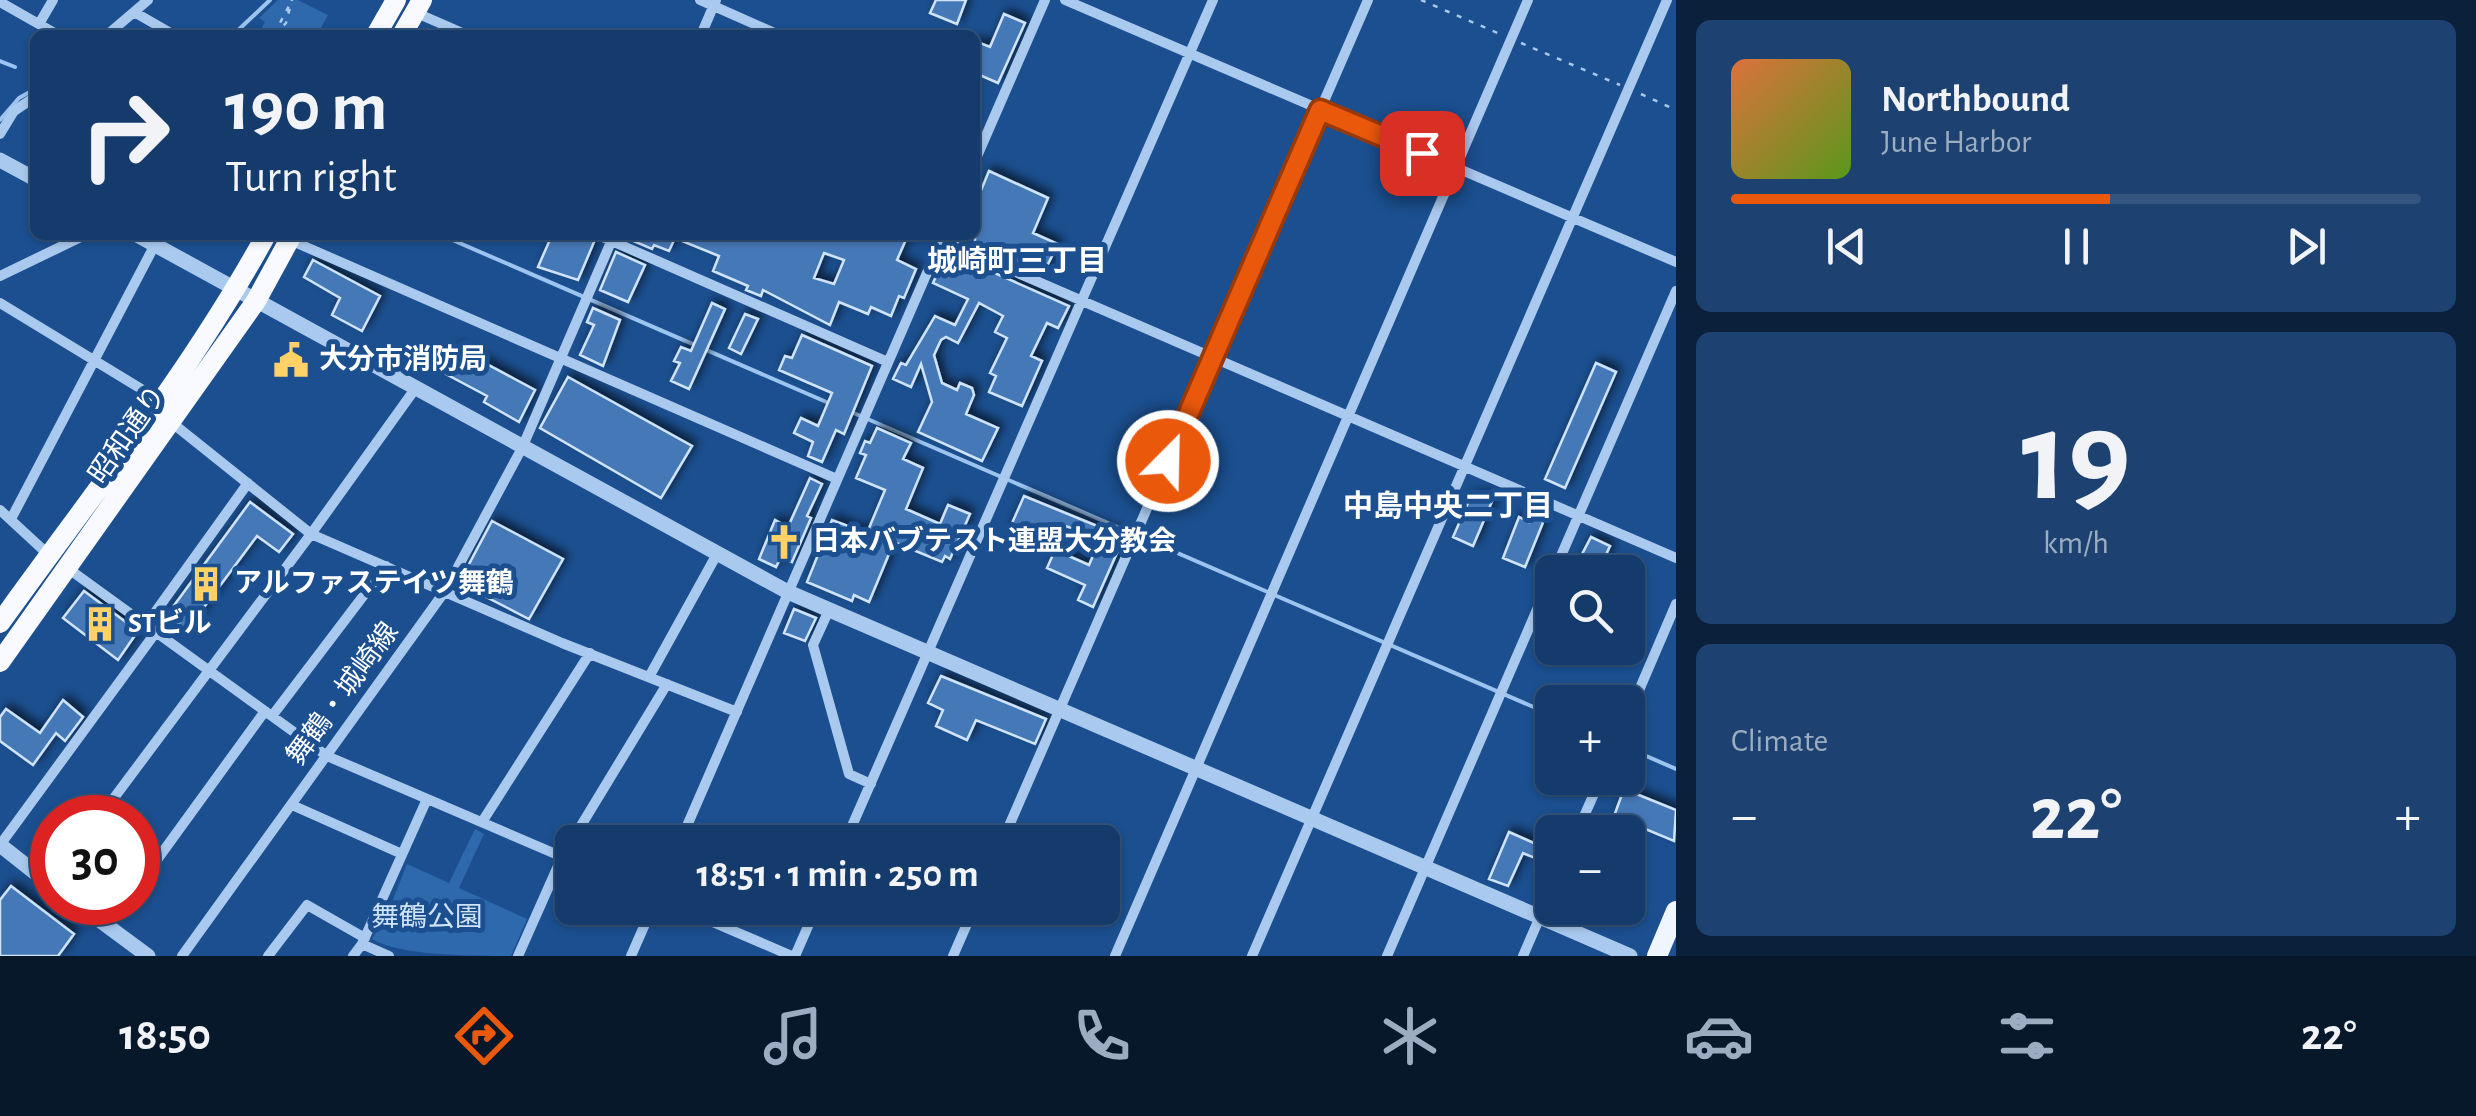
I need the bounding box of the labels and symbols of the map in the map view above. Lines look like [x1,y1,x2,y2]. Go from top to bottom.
pin [1380,111,1465,196]
district label: 城崎町三丁目 [927,245,1107,277]
public building icon: 大分市消防局 [272,341,310,379]
place label: 大分市消防局 [319,344,487,374]
street label: 昭和通り [83,380,172,489]
position arrow [1116,409,1220,513]
district label: 中島中央二丁目 [1343,490,1553,522]
church icon: 日本バブテスト連盟大分教会 [765,523,803,561]
place label: 日本バブテスト連盟大分教会 [812,525,1176,556]
building icon: アルファステイツ舞鶴 [187,565,225,603]
place label: アルファステイツ舞鶴 [234,567,514,598]
building icon: STビル [81,605,119,643]
place label: STビル [128,608,212,638]
street label: 舞鶴・城崎線 [281,617,404,770]
speed limit sign: 30 [30,795,160,925]
park label: 舞鶴公園 [371,902,483,932]

